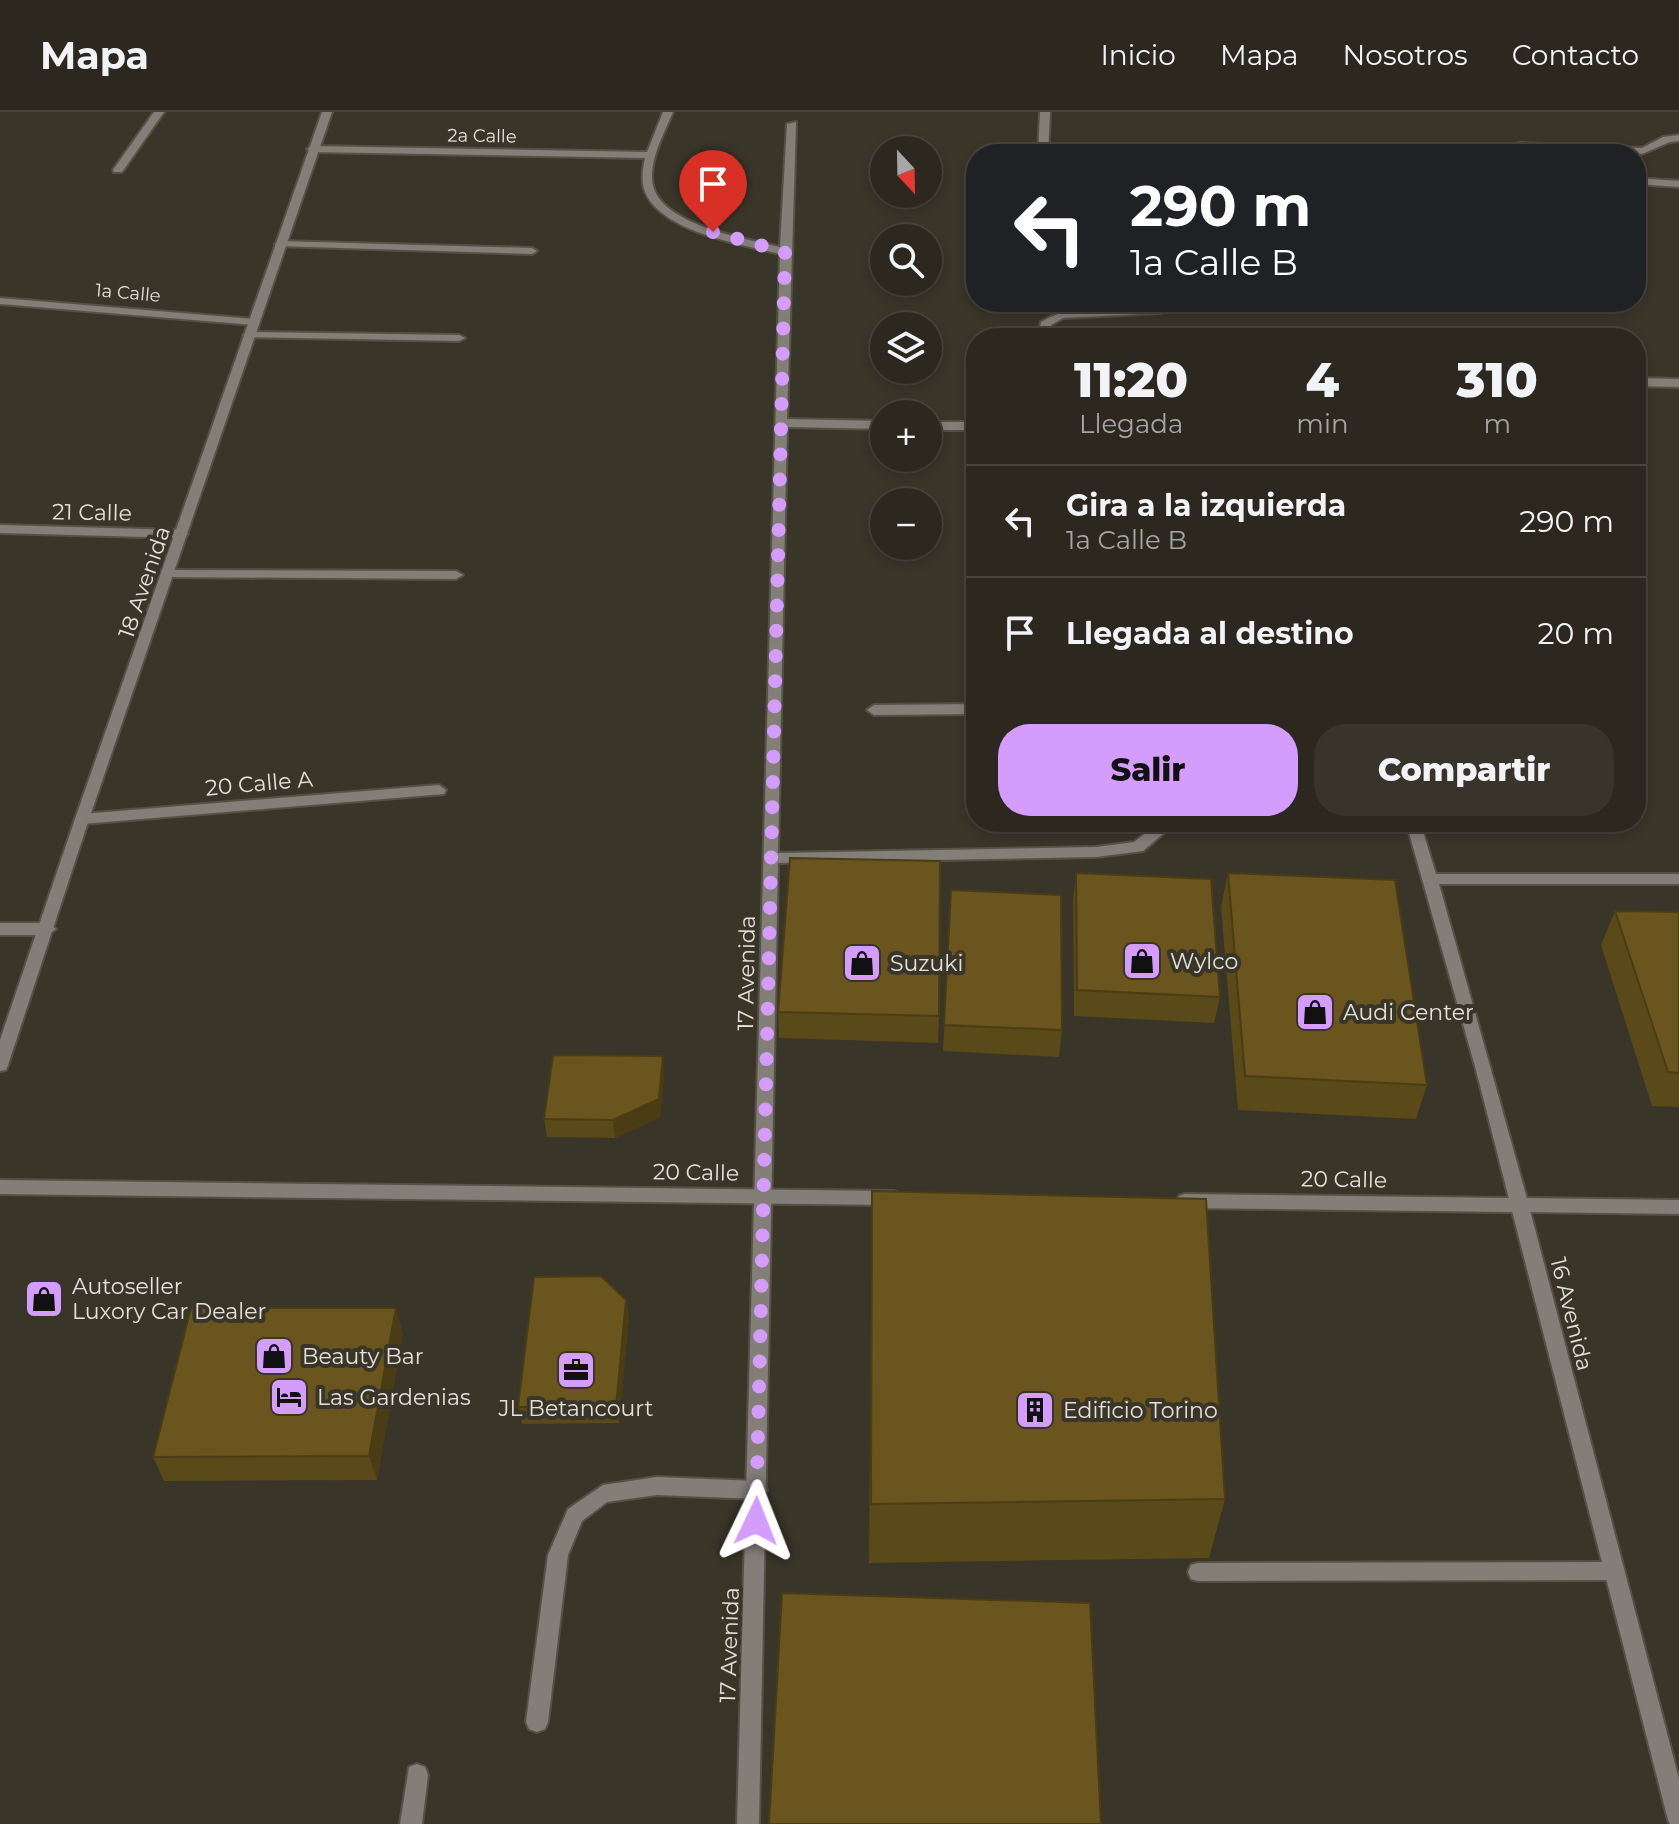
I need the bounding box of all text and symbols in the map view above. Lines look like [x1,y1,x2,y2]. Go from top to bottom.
text: Mapa [40,32,149,79]
text: Inicio [1100,38,1176,72]
text: Mapa [1220,38,1299,72]
text: Nosotros [1343,38,1468,72]
text: Contacto [1512,38,1639,72]
street label: 2a Calle [447,124,517,148]
north arrow [870,136,942,208]
map controls [870,136,942,560]
pin [679,150,747,232]
icon: arrive [691,162,735,206]
text: 290 m [1130,172,1311,240]
icon: left [998,176,1102,280]
button: search [870,224,942,296]
text: 1a Calle B [1130,240,1298,284]
street label: 1a Calle [94,279,162,307]
button: layers [870,312,942,384]
text: 11:20 [1074,351,1188,409]
text: 4 [1306,351,1339,409]
text: 310 [1457,351,1538,409]
button: + [870,400,942,472]
text: Llegada [1079,408,1183,440]
text: min [1296,408,1348,440]
text: m [1483,408,1511,440]
text: Gira a la izquierda [1066,487,1346,524]
button: − [870,488,942,560]
street label: 21 Calle [52,498,132,527]
icon: left [998,499,1042,543]
text: 290 m [1519,503,1614,540]
street label: 18 Avenida [113,523,176,642]
text: 1a Calle B [1066,524,1187,556]
icon: arrive [998,611,1042,655]
text: Llegada al destino [1066,615,1354,652]
text: 20 m [1537,615,1614,652]
button: Salir [998,724,1298,816]
button: Compartir [1314,724,1614,816]
street label: 20 Calle A [204,765,314,802]
street label: 17 Avenida [732,915,761,1031]
shop icon: Wylco [1121,940,1163,982]
shop icon: Suzuki [841,942,883,984]
place label: Wylco [1170,948,1238,975]
place label: Suzuki [890,950,963,977]
shop icon: Audi Center [1294,991,1336,1033]
place label: Audi Center [1343,999,1474,1026]
street label: 20 Calle [653,1158,739,1187]
street label: 20 Calle [1301,1165,1387,1194]
street label: 16 Avenida [1544,1255,1599,1374]
place label: Autoseller Luxory Car Dealer [72,1273,266,1325]
shop icon: Autoseller Luxory Car Dealer [23,1278,65,1320]
shop icon: Beauty Bar [253,1335,295,1377]
place label: Beauty Bar [302,1343,424,1370]
office icon: JL Betancourt [555,1349,597,1391]
hotel icon: Las Gardenias [268,1376,310,1418]
place label: Las Gardenias [317,1384,471,1411]
building icon: Edificio Torino [1014,1389,1056,1431]
place label: JL Betancourt [498,1395,653,1422]
place label: Edificio Torino [1063,1397,1218,1424]
position arrow [714,1479,798,1563]
street label: 17 Avenida [714,1587,745,1703]

